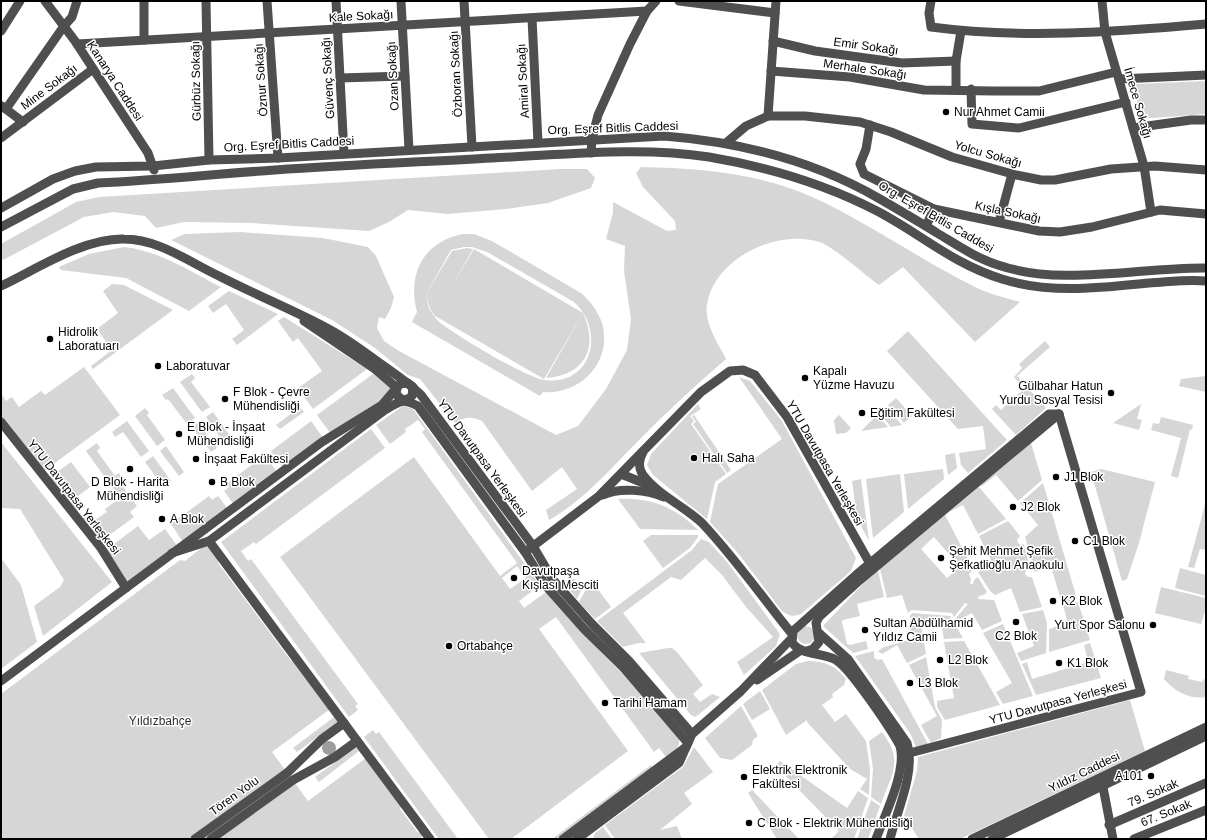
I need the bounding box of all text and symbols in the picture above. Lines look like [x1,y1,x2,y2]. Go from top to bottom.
street label: Kale Sokağı [328,7,394,25]
street label: Özboran Sokağı [447,30,465,118]
street label: Emir Sokağı [833,35,899,57]
street label: Güvenç Sokağı [319,37,337,119]
street label: Kanarya Caddesi [84,39,146,123]
street label: Gürbüz Sokağı [188,41,204,121]
street label: Ozan Sokağı [384,41,402,111]
street label: Öznur Sokağı [251,43,271,117]
street label: Amiral Sokağı [514,43,532,119]
street label: Merhale Sokağı [822,56,908,82]
street label: Mine Sokağı [18,61,80,113]
street label: İmece Sokağı [1121,66,1155,140]
place label: Nur Ahmet Camii [954,105,1045,119]
marker: Nur Ahmet Camii [941,107,951,117]
street label: Org. Eşref Bitlis Caddesi [547,119,679,137]
street label: Org. Eşref Bitlis Caddesi [223,134,355,154]
street label: Yolcu Sokağı [953,138,1023,170]
street label: Org. Eşref Bitlis Caddesi [876,178,996,256]
street label: Kışla Sokağı [974,198,1042,226]
place label: Hidrolik Laboratuarı [58,325,119,353]
marker: Hidrolik Laboratuarı [45,334,55,344]
place label: Laboratuvar [166,359,230,373]
marker: Laboratuvar [153,361,163,371]
place label: Kapalı Yüzme Havuzu [813,364,894,392]
marker: Kapalı Yüzme Havuzu [800,373,810,383]
place label: Gülbahar Hatun Yurdu Sosyal Tesisi [999,379,1103,407]
place label: F Blok - Çevre Mühendisliği [233,385,310,413]
marker: Gülbahar Hatun Yurdu Sosyal Tesisi [1106,388,1116,398]
marker: F Blok - Çevre Mühendisliği [220,394,230,404]
street label: YTU Davutpasa Yerleşkesi [435,396,529,520]
street label: YTU Davutpasa Yerleşkesi [783,398,867,528]
place label: Eğitim Fakültesi [870,406,955,420]
marker: Eğitim Fakültesi [857,408,867,418]
place label: E Blok - İnşaat Mühendisliği [187,420,266,448]
marker: E Blok - İnşaat Mühendisliği [174,429,184,439]
street label: YTU Davutpasa Yerleşkesi [25,437,123,557]
place label: Halı Saha [702,451,755,465]
place label: İnşaat Fakültesi [204,452,288,466]
marker: Halı Saha [689,453,699,463]
marker: İnşaat Fakültesi [191,454,201,464]
marker: D Blok - Harita Mühendisliği [125,464,135,474]
place label: J1 Blok [1064,470,1104,484]
marker: J1 Blok [1051,472,1061,482]
place label: D Blok - Harita Mühendisliği [91,475,169,503]
place label: B Blok [220,475,256,489]
marker: B Blok [207,477,217,487]
place label: J2 Blok [1021,500,1061,514]
marker: J2 Blok [1008,502,1018,512]
place label: A Blok [170,512,205,526]
marker: A Blok [157,514,167,524]
place label: C1 Blok [1083,534,1126,548]
marker: C1 Blok [1070,536,1080,546]
place label: Şehit Mehmet Şefik Şefkatlioğlu Anaokulu [949,544,1064,572]
marker: Şehit Mehmet Şefik Şefkatlioğlu Anaokulu [936,553,946,563]
place label: Davutpaşa Kışlası Mesciti [522,564,599,592]
marker: Davutpaşa Kışlası Mesciti [509,573,519,583]
place label: K2 Blok [1061,594,1103,608]
marker: K2 Blok [1048,596,1058,606]
place label: Sultan Abdülhamid Yıldız Camii [873,616,973,644]
marker: C2 Blok [1011,617,1021,627]
place label: Yurt Spor Salonu [1054,618,1145,632]
marker: Yurt Spor Salonu [1148,620,1158,630]
marker: Sultan Abdülhamid Yıldız Camii [860,625,870,635]
place label: C2 Blok [995,629,1038,643]
place label: Ortabahçe [457,639,513,653]
marker: Ortabahçe [444,641,454,651]
place label: L2 Blok [948,653,989,667]
marker: L2 Blok [935,655,945,665]
place label: K1 Blok [1067,656,1109,670]
marker: K1 Blok [1054,658,1064,668]
place label: L3 Blok [918,676,959,690]
street label: YTU Davutpasa Yerleşkesi [988,677,1128,727]
marker: L3 Blok [905,678,915,688]
place label: Tarihi Hamam [613,696,687,710]
marker: Tarihi Hamam [600,698,610,708]
park label: Yıldızbahçe [129,714,192,728]
street label: Yıldız Caddesi [1046,749,1122,795]
place label: Elektrik Elektronik Fakültesi [752,763,848,791]
place label: A101 [1115,769,1143,783]
marker: A101 [1146,771,1156,781]
marker: Elektrik Elektronik Fakültesi [739,772,749,782]
street label: Tören Yolu [207,773,261,819]
street label: 79. Sokak [1126,776,1181,810]
street label: 67. Sokak [1139,796,1194,829]
place label: C Blok - Elektrik Mühendisliği [757,816,912,830]
marker: C Blok - Elektrik Mühendisliği [744,818,754,828]

